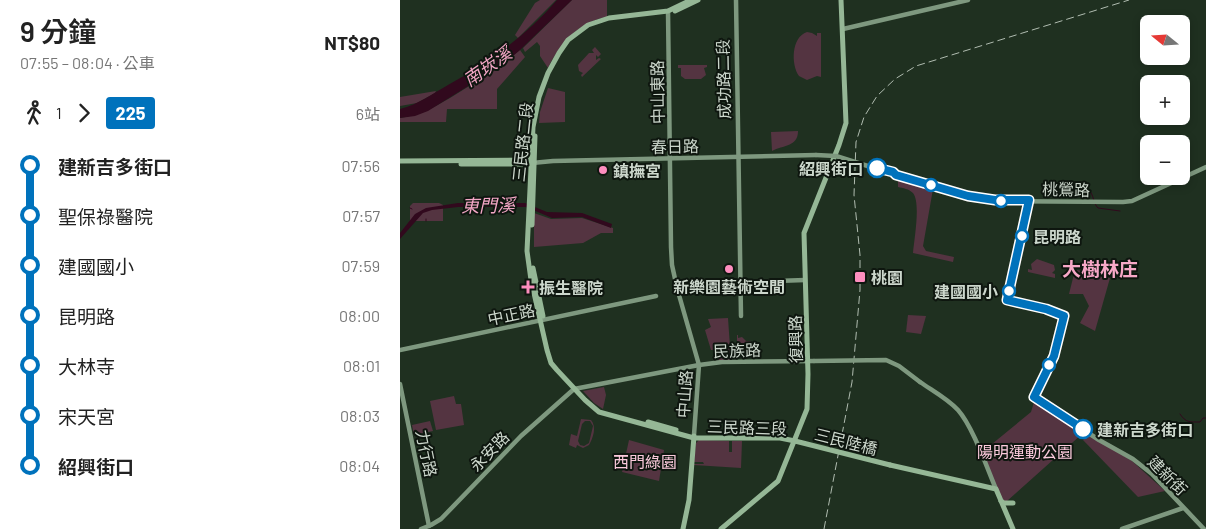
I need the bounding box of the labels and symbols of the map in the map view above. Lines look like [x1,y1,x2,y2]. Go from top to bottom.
north arrow [1140,15,1190,65]
street label: 成功路二段 [713,39,733,119]
water label: 南崁溪 [459,40,518,90]
street label: 中山東路 [647,60,667,124]
street label: 三民路二段 [508,101,536,183]
street label: 春日路 [651,136,699,156]
marker: 紹興街口 [867,158,887,178]
place label: 紹興街口 [799,159,863,178]
place label: 鎮撫宮 [613,161,661,180]
marker: 鎮撫宮 [597,164,609,176]
unlabelled marker [924,178,938,192]
street label: 桃鶯路 [1042,179,1090,199]
water label: 東門溪 [461,193,518,216]
unlabelled marker [994,194,1008,208]
place label: 昆明路 [1033,227,1081,246]
marker: 昆明路 [1015,229,1029,243]
district label: 大樹林庄 [1062,257,1138,280]
marker: 新樂園藝術空間 [723,263,735,275]
place label: 桃園 [871,268,903,287]
marker: 桃園 [853,270,867,284]
place label: 新樂園藝術空間 [673,277,785,296]
place label: 振生醫院 [539,278,603,297]
marker: 振生醫院 [521,280,535,294]
place label: 建國國小 [934,282,998,301]
marker: 建國國小 [1002,284,1016,298]
street label: 中正路 [486,300,536,328]
street label: 復興路 [785,315,805,363]
street label: 民族路 [713,340,761,360]
unlabelled marker [1042,358,1056,372]
street label: 中山路 [673,369,695,419]
street label: 三民路三段 [707,416,787,438]
marker: 建新吉多街口 [1073,419,1093,439]
place label: 建新吉多街口 [1097,420,1193,439]
street label: 三民陸橋 [813,424,879,458]
street label: 永安路 [465,427,513,475]
street label: 力行路 [413,428,441,478]
park label: 陽明運動公園 [977,442,1073,461]
street label: 建新街 [1144,451,1192,499]
park label: 西門綠園 [613,452,677,471]

